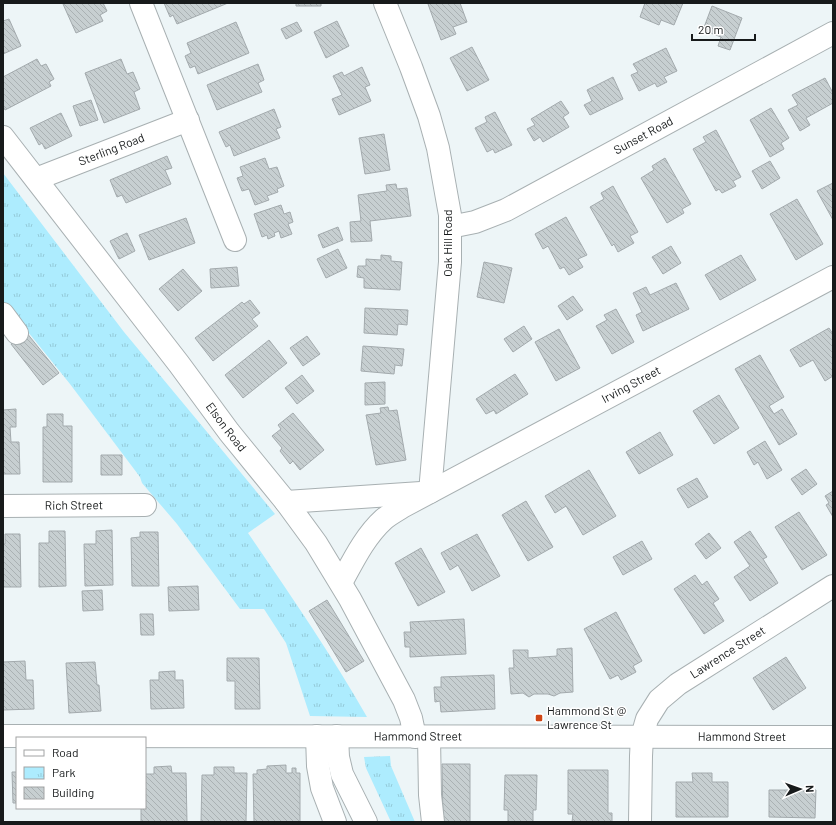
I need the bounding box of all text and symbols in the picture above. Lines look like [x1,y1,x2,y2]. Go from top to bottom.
scale bar [692,16,755,42]
text: 20 m [698,22,724,36]
street label: Sunset Road [611,113,675,156]
street label: Sterling Road [76,130,146,168]
street label: Oak Hill Road [440,209,454,277]
street label: Irving Street [599,362,663,405]
street label: Elson Road [204,399,250,454]
street label: Rich Street [45,497,103,512]
street label: Lawrence Street [687,623,768,681]
place label: Hammond St @ Lawrence St [547,703,626,731]
marker: Hammond St @ Lawrence St [534,713,544,723]
street label: Hammond Street [374,728,462,743]
street label: Hammond Street [698,729,786,743]
legend [16,737,146,809]
text: Road [52,745,79,759]
text: Park [52,765,76,779]
north arrow [780,769,820,809]
text: Building [52,785,94,799]
text: N [804,785,817,793]

